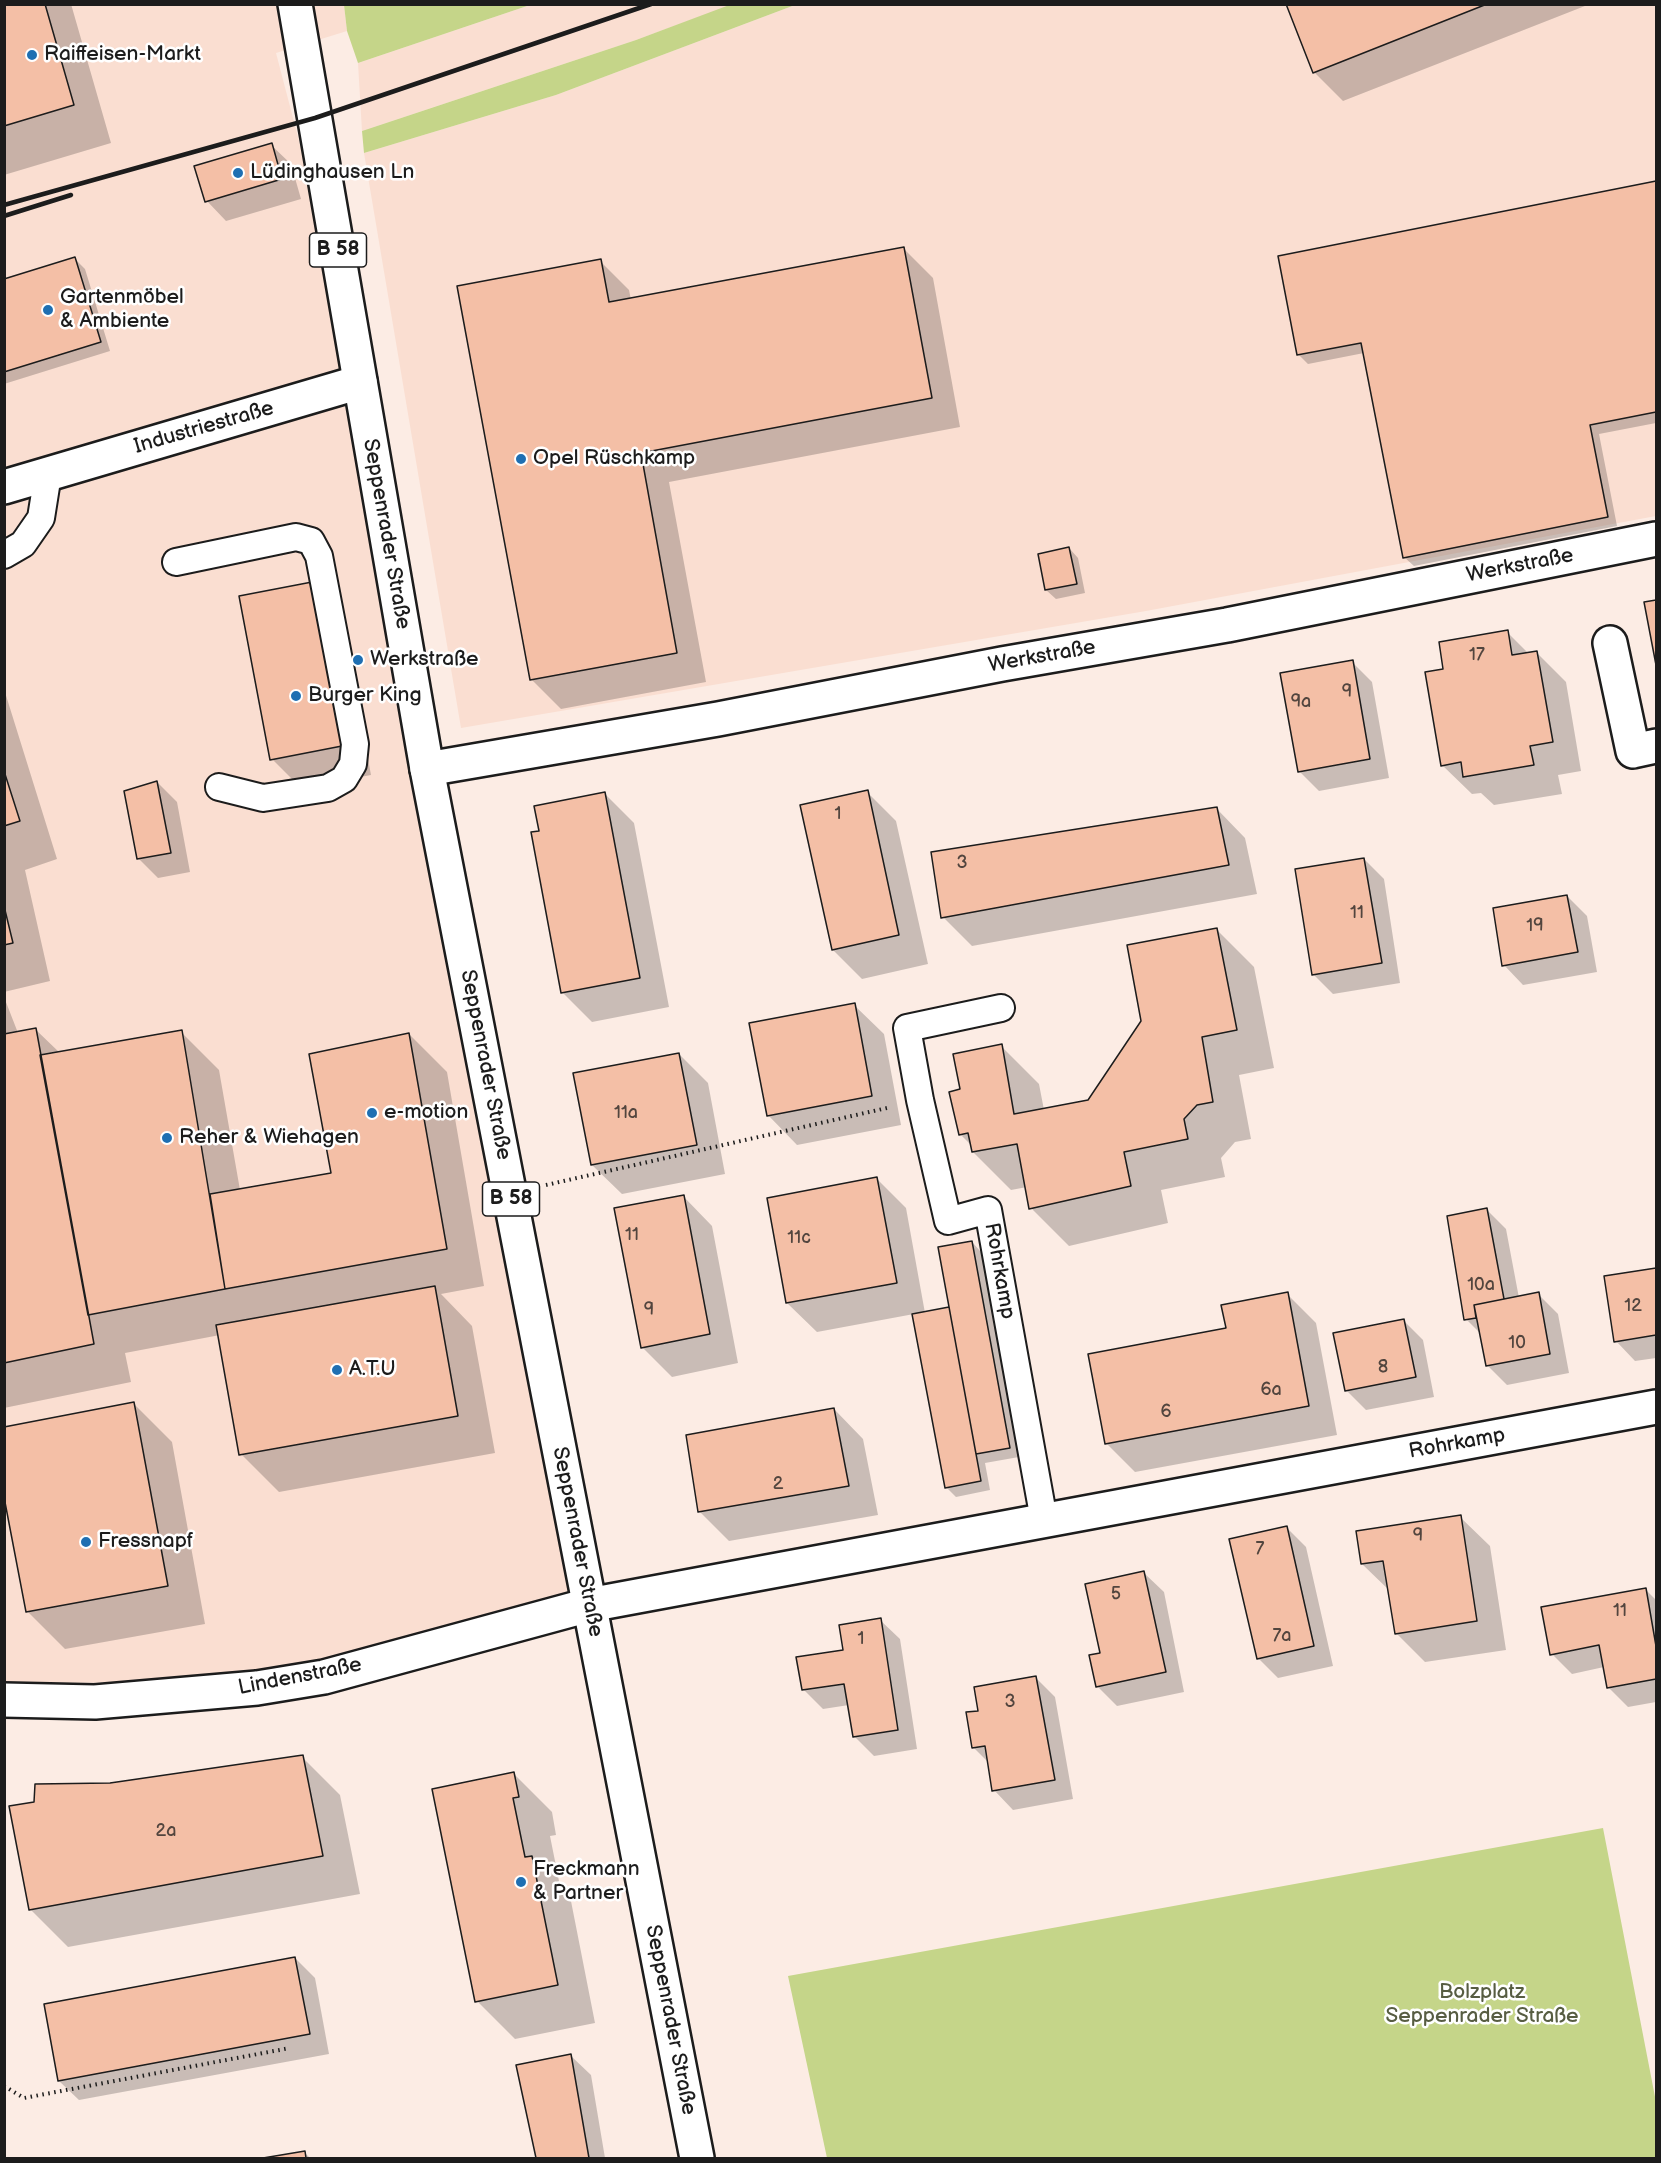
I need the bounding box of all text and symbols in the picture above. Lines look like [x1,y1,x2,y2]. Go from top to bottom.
place label: Raiffeisen-Markt [44,42,201,68]
marker: Raiffeisen-Markt [25,48,39,62]
place label: Lüdinghausen Ln [250,160,414,186]
marker: Lüdinghausen Ln [231,166,245,180]
road number: B 58 [310,233,366,267]
place label: Gartenmöbel & Ambiente [60,285,184,335]
marker: Gartenmöbel & Ambiente [41,303,55,317]
street label: Industriestraße [131,396,277,460]
street label: Seppenrader Straße [357,437,415,631]
place label: Opel Rüschkamp [533,446,695,472]
marker: Opel Rüschkamp [514,452,528,466]
street label: Werkstraße [1464,543,1576,589]
street label: Werkstraße [986,635,1098,679]
house number: 17 [1469,644,1485,666]
place label: Werkstraße [370,647,478,673]
marker: Werkstraße [351,653,365,667]
house number: 9 [1342,681,1352,703]
place label: Burger King [308,683,422,709]
marker: Burger King [289,689,303,703]
house number: 9a [1291,691,1311,713]
house number: 1 [835,803,841,825]
house number: 3 [956,852,968,874]
house number: 11 [1350,902,1364,924]
house number: 19 [1526,915,1544,937]
street label: Seppenrader Straße [454,968,516,1162]
place label: e-motion [384,1100,468,1126]
house number: 11a [614,1102,638,1124]
marker: e-motion [365,1106,379,1120]
place label: Reher & Wiehagen [179,1125,359,1151]
marker: Reher & Wiehagen [160,1131,174,1145]
road number: B 58 [482,1182,540,1216]
street label: Rohrkamp [978,1221,1020,1321]
house number: 11 [625,1224,639,1246]
house number: 11c [787,1227,811,1249]
house number: 10a [1467,1274,1495,1296]
house number: 12 [1624,1295,1642,1317]
house number: 9 [644,1299,654,1321]
house number: 10 [1508,1332,1526,1354]
house number: 8 [1378,1356,1388,1378]
place label: A.T.U [349,1357,396,1383]
marker: A.T.U [330,1363,344,1377]
house number: 6a [1260,1379,1282,1401]
house number: 6 [1161,1401,1171,1423]
street label: Rohrkamp [1407,1423,1507,1465]
street label: Seppenrader Straße [546,1445,608,1639]
house number: 2 [773,1473,783,1495]
house number: 9 [1413,1525,1423,1547]
place label: Fressnapf [98,1529,193,1555]
marker: Fressnapf [79,1535,93,1549]
house number: 7 [1256,1538,1264,1560]
house number: 5 [1111,1583,1121,1605]
house number: 11 [1613,1600,1627,1622]
house number: 7a [1272,1625,1292,1647]
house number: 1 [858,1628,864,1650]
street label: Lindenstraße [236,1653,364,1701]
house number: 3 [1004,1691,1016,1713]
house number: 2a [156,1820,176,1842]
place label: Freckmann & Partner [533,1857,640,1907]
marker: Freckmann & Partner [514,1875,528,1889]
street label: Seppenrader Straße [639,1923,701,2117]
park label: Bolzplatz Seppenrader Straße [1386,1980,1578,2030]

